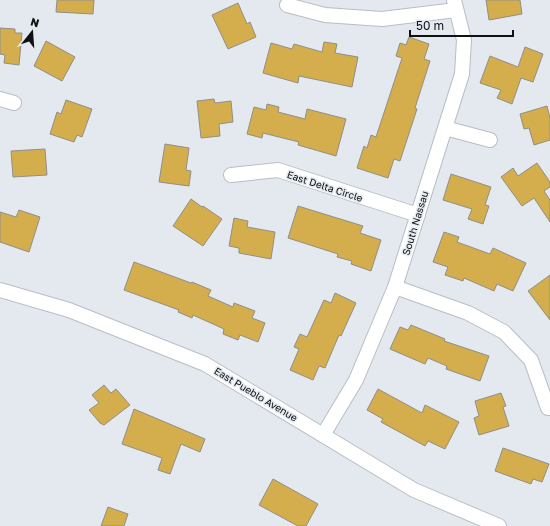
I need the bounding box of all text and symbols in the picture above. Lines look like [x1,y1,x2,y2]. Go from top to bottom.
north arrow [12,12,52,52]
scale bar [410,12,513,38]
text: N [29,15,41,29]
text: 50 m [416,18,444,33]
street label: East Delta Circle [286,168,365,204]
street label: South Nassau [400,189,430,257]
street label: East Pueblo Avenue [212,364,300,424]

